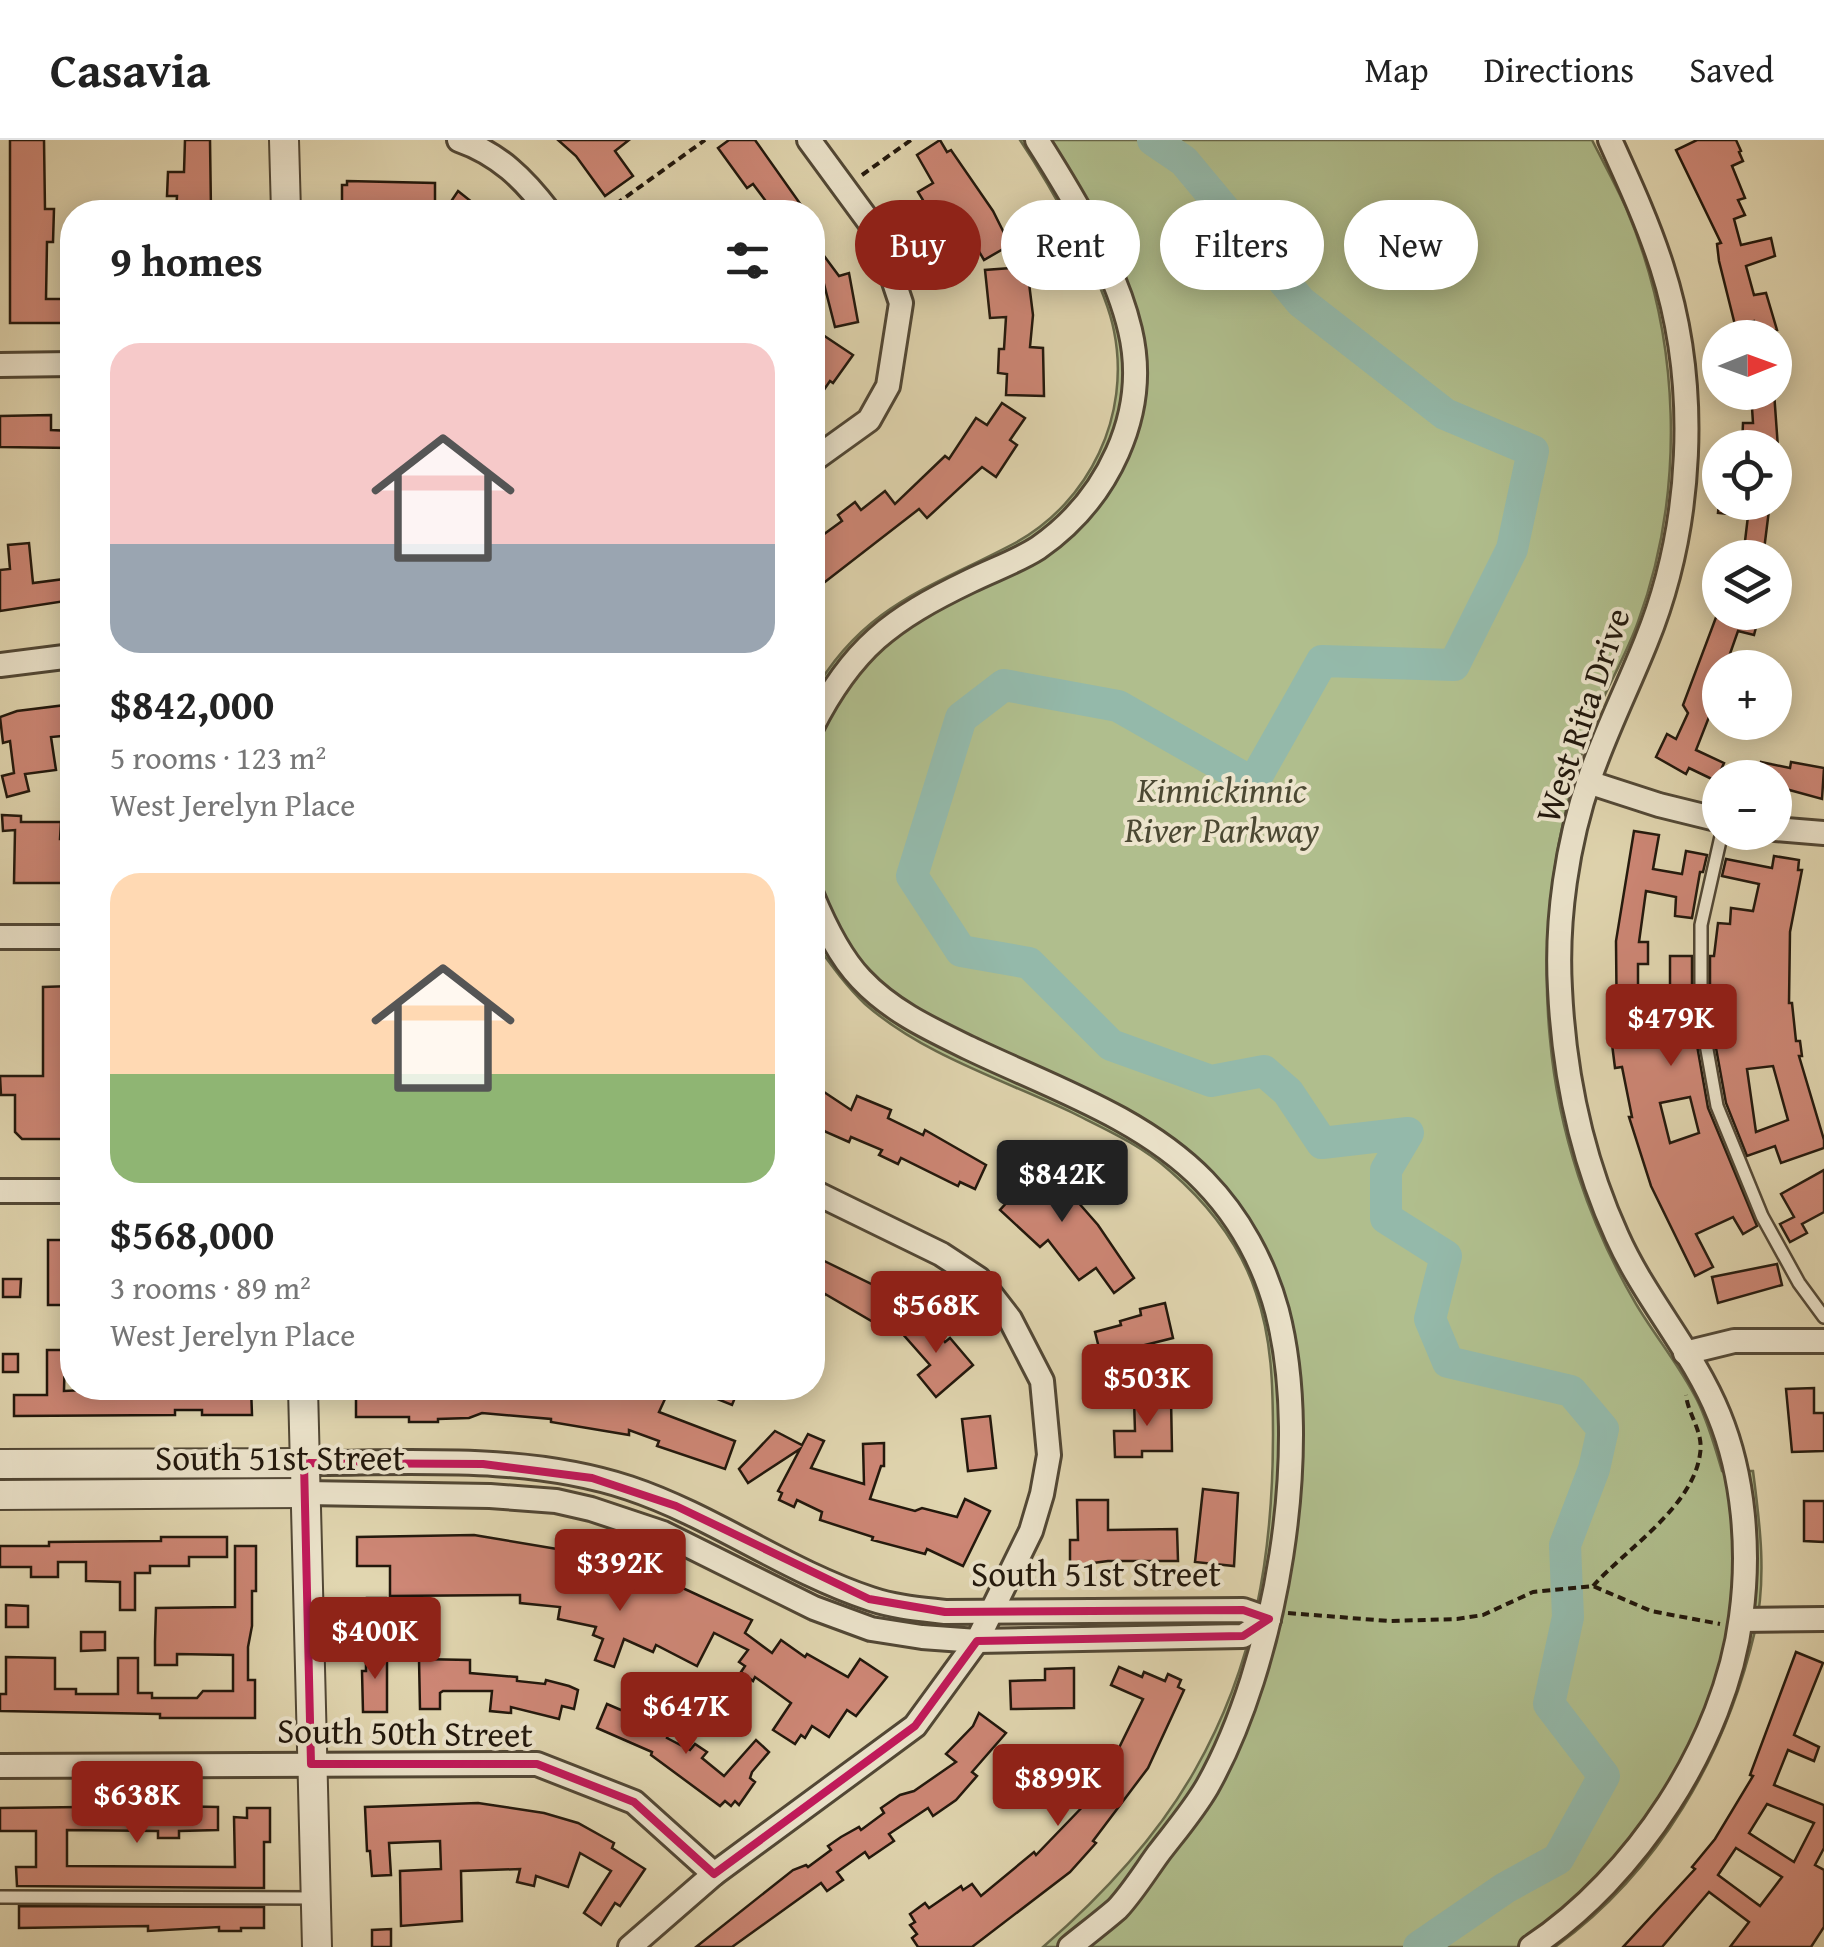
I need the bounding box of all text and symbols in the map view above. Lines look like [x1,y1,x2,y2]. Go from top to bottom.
text: Casavia [50,34,210,105]
text: Map [1365,44,1429,95]
text: Directions [1484,44,1634,95]
text: Saved [1689,44,1774,95]
chip: Buy [855,200,981,290]
chip: Rent [1001,200,1140,290]
chip: Filters [1160,200,1324,290]
chip: New [1344,200,1478,290]
text: 9 homes [110,230,263,291]
icon: filters [720,233,775,288]
north arrow [1702,320,1792,410]
map controls [1702,320,1792,850]
icon: home [353,408,533,588]
button: locate [1702,430,1792,520]
button: layers [1702,540,1792,630]
street label: West Rita Drive [1521,601,1643,829]
button: + [1702,650,1792,740]
text: $842,000 [110,673,274,734]
text: 5 rooms · 123 m² [110,734,326,781]
button: − [1702,760,1792,850]
park label: Kinnickinnic River Parkway [1124,764,1319,855]
text: West Jerelyn Place [110,781,355,828]
icon: home [353,938,533,1118]
pin: $479K [1601,984,1741,1069]
text: $479K [1628,993,1714,1040]
pin: $842K [992,1140,1132,1225]
text: $842K [1019,1149,1105,1196]
text: $568,000 [110,1203,274,1264]
text: 3 rooms · 89 m² [110,1264,311,1311]
pin: $568K [866,1271,1006,1356]
text: $568K [893,1280,979,1327]
text: West Jerelyn Place [110,1311,355,1358]
pin: $503K [1077,1344,1217,1429]
text: $503K [1104,1353,1190,1400]
street label: South 51st Street [155,1432,405,1483]
pin: $392K [550,1529,690,1614]
text: $392K [577,1538,663,1585]
street label: South 51st Street [971,1548,1221,1599]
pin: $400K [305,1597,445,1682]
text: $400K [332,1606,418,1653]
pin: $647K [616,1672,756,1757]
text: $647K [643,1681,729,1728]
street label: South 50th Street [277,1704,533,1760]
pin: $899K [988,1744,1128,1829]
text: $899K [1015,1753,1101,1800]
pin: $638K [67,1761,207,1846]
text: $638K [94,1770,180,1817]

